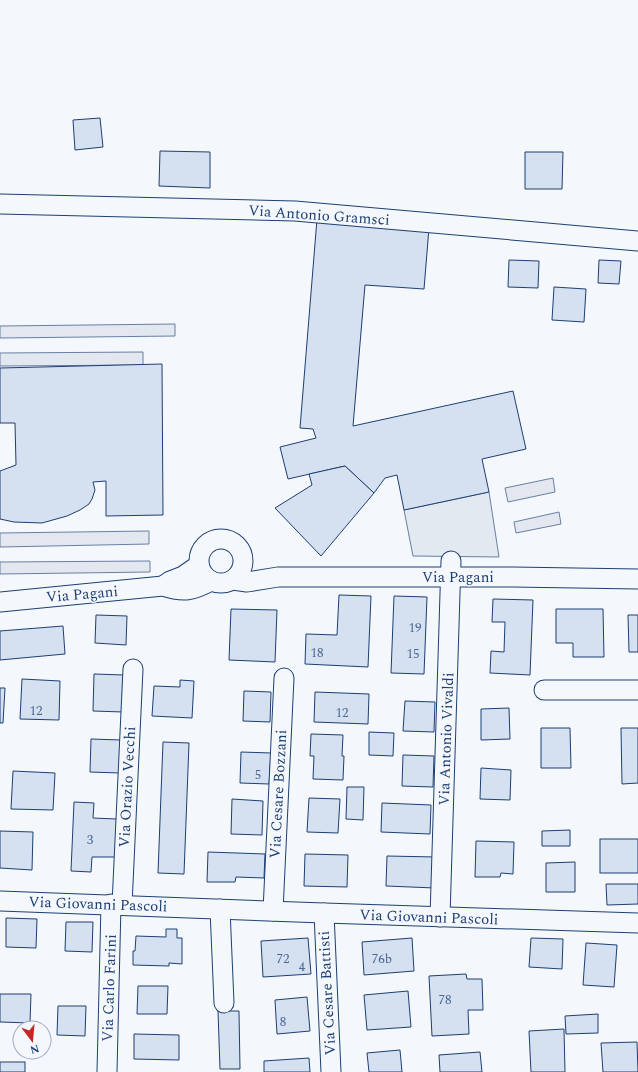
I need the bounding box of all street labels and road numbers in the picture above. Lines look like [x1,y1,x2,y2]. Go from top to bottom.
street label: Via Antonio Gramsci [247,199,390,232]
street label: Via Pagani [422,566,494,589]
street label: Via Pagani [45,580,119,609]
street label: Via Antonio Vivaldi [433,672,460,806]
street label: Via Orazio Vecchi [113,726,142,848]
street label: Via Cesare Bozzani [264,729,293,859]
street label: Via Giovanni Pascoli [28,891,168,918]
street label: Via Giovanni Pascoli [359,904,499,931]
street label: Via Cesare Battisti [313,930,342,1056]
street label: Via Carlo Farini [96,934,123,1042]

